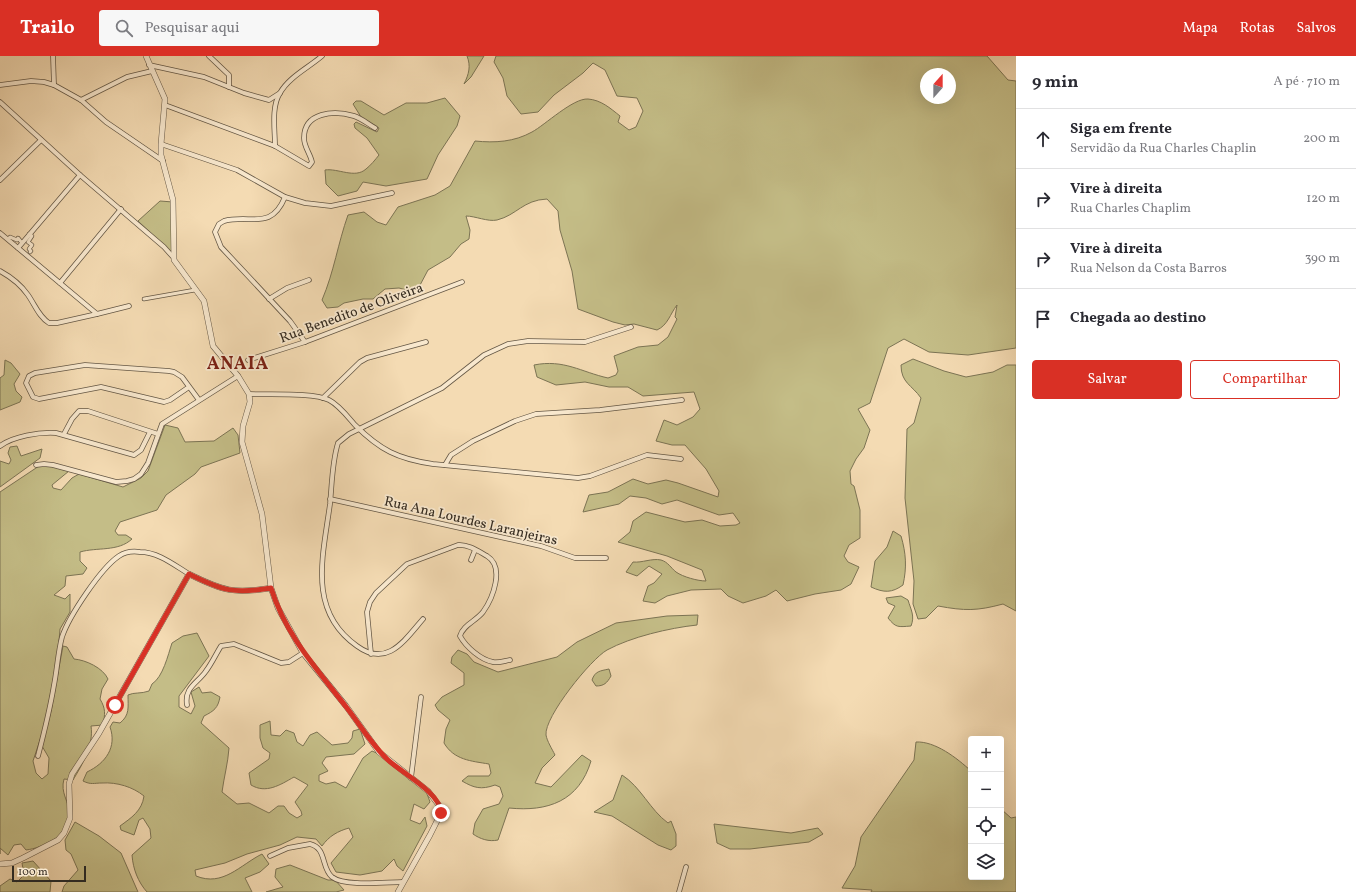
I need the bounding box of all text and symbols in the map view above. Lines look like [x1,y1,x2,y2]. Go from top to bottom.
search box [99,10,379,46]
text: Trailo [20,15,75,41]
icon: search [113,17,135,39]
text: Pesquisar aqui [145,18,240,39]
text: Mapa [1183,19,1218,38]
text: Rotas [1240,19,1274,38]
text: Salvos [1296,19,1336,38]
north arrow [920,68,956,104]
text: 9 min [1032,71,1078,94]
text: A pé · 710 m [1274,73,1340,91]
text: Siga em frente [1070,119,1172,140]
icon: ahead [1032,128,1054,150]
text: 200 m [1303,130,1340,148]
text: Servidão da Rua Charles Chaplin [1070,140,1257,158]
text: Vire à direita [1070,179,1162,200]
icon: right [1032,188,1054,210]
text: 120 m [1306,190,1340,208]
text: Rua Charles Chaplim [1070,200,1191,218]
text: Vire à direita [1070,239,1162,260]
icon: right [1032,248,1054,270]
text: 390 m [1305,250,1340,268]
text: Rua Nelson da Costa Barros [1070,260,1227,278]
street label: Rua Benedito de Oliveira [277,279,426,348]
icon: arrive [1032,308,1054,330]
text: Chegada ao destino [1070,308,1206,329]
district label: ANAIA [207,352,269,377]
button: Salvar [1032,360,1182,399]
button: Compartilhar [1190,360,1340,399]
street label: Rua Ana Lourdes Laranjeiras [382,492,559,551]
route start [106,696,124,714]
map controls [968,736,1004,880]
button: + [968,736,1004,772]
button: − [968,772,1004,808]
route end [432,804,450,822]
button: locate [968,808,1004,844]
button: layers [968,844,1004,880]
scale bar [12,864,86,883]
text: 100 m [18,865,48,880]

